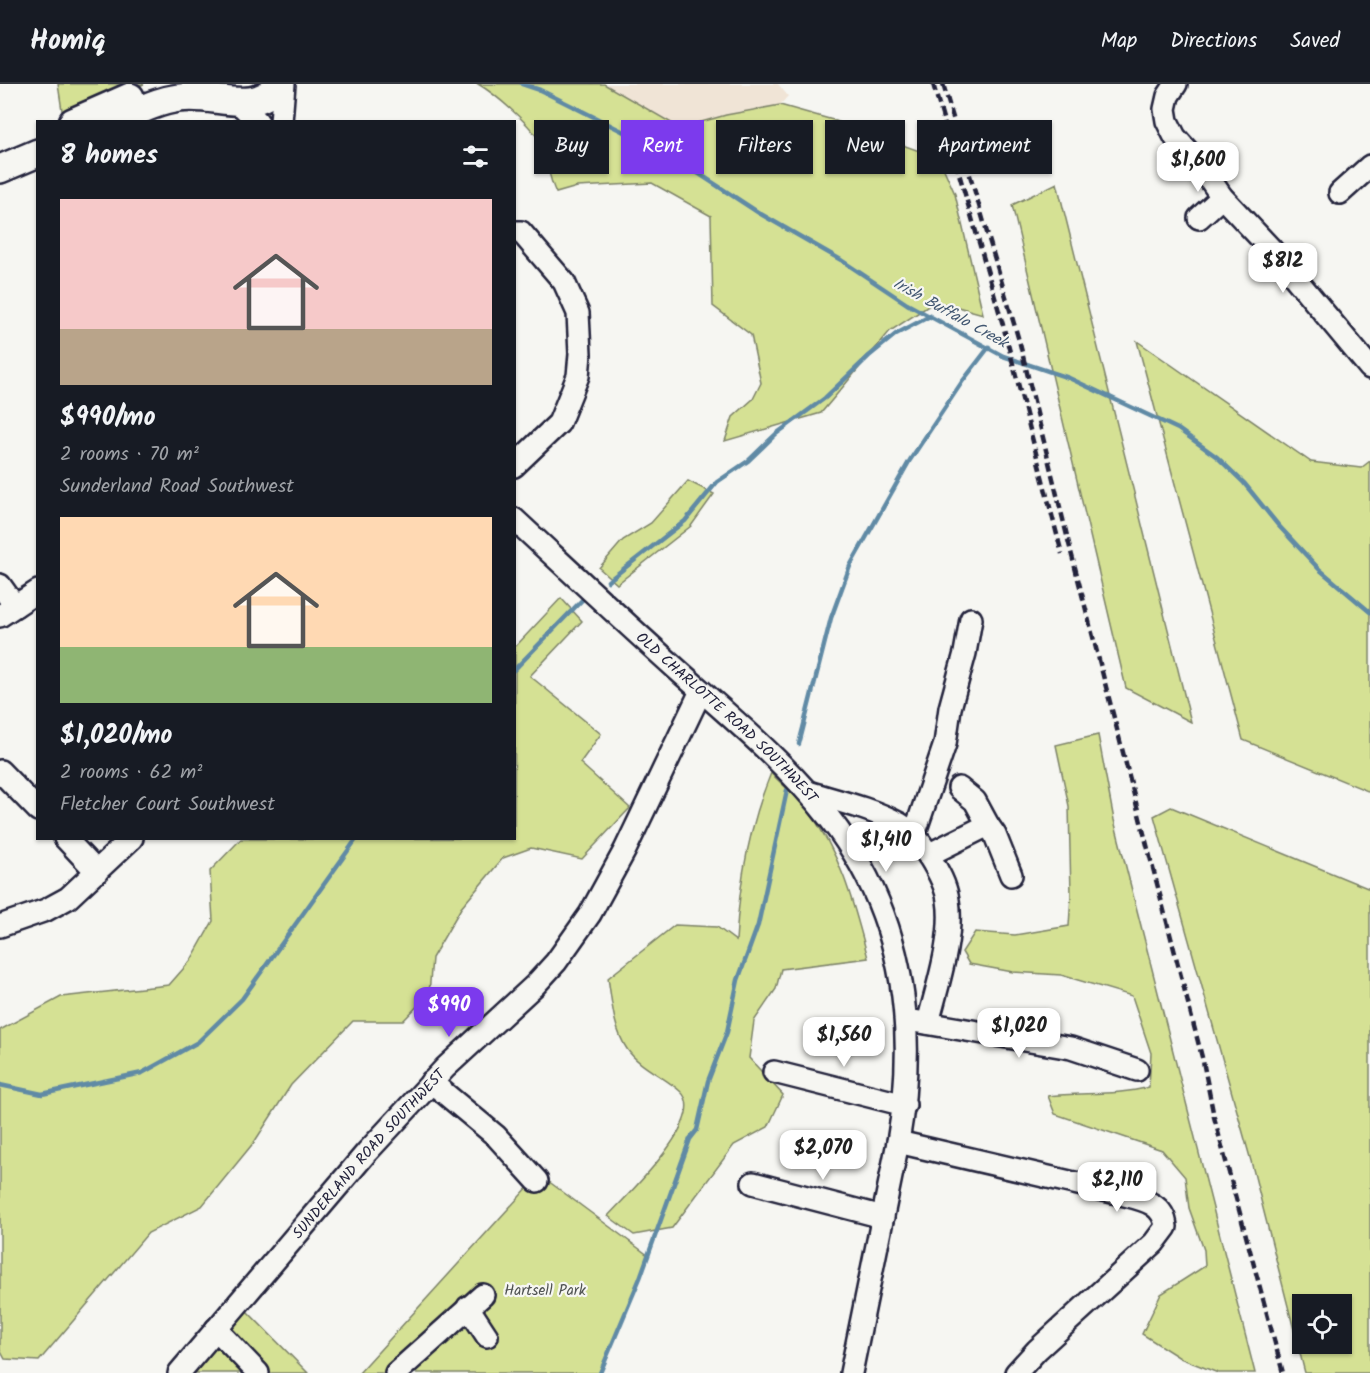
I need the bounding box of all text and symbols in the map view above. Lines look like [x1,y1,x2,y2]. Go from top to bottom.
text: Homiq [30,19,106,64]
text: Map [1101,25,1137,58]
text: Directions [1170,25,1257,58]
text: Saved [1290,25,1340,58]
chip: Buy [534,120,609,174]
chip: Rent [621,120,704,174]
chip: Filters [716,120,813,174]
chip: New [825,120,905,174]
chip: Apartment [917,120,1052,174]
text: 8 homes [60,135,158,177]
icon: filters [459,140,492,173]
pin: $1,600 [1149,142,1247,193]
text: $1,600 [1171,145,1225,177]
icon: home [222,238,330,346]
pin: $812 [1247,243,1319,294]
text: $812 [1262,246,1304,278]
water label: Irish Buffalo Creek [888,271,1014,356]
text: $990/mo [60,397,156,439]
text: 2 rooms · 70 m² [60,439,199,471]
text: Sunderland Road Southwest [60,471,294,503]
icon: home [222,556,330,664]
street label: OLD CHARLOTTE ROAD SOUTHWEST [630,627,824,810]
text: $1,020/mo [60,715,172,757]
text: 2 rooms · 62 m² [60,757,202,789]
text: Fletcher Court Southwest [60,789,275,821]
pin: $1,410 [837,822,935,873]
text: $1,410 [861,825,911,857]
pin: $990 [413,987,485,1038]
text: $990 [428,990,470,1022]
pin: $1,020 [970,1008,1068,1059]
text: $1,020 [991,1011,1047,1043]
pin: $1,560 [795,1017,893,1068]
text: $1,560 [817,1020,871,1052]
street label: SUNDERLAND ROAD SOUTHWEST [287,1062,453,1245]
pin: $2,070 [774,1130,872,1181]
text: $2,070 [794,1133,852,1165]
pin: $2,110 [1068,1162,1166,1213]
text: $2,110 [1091,1165,1143,1197]
park label: Hartsell Park [504,1279,587,1303]
map controls [1292,1294,1352,1354]
button: locate [1292,1294,1352,1354]

